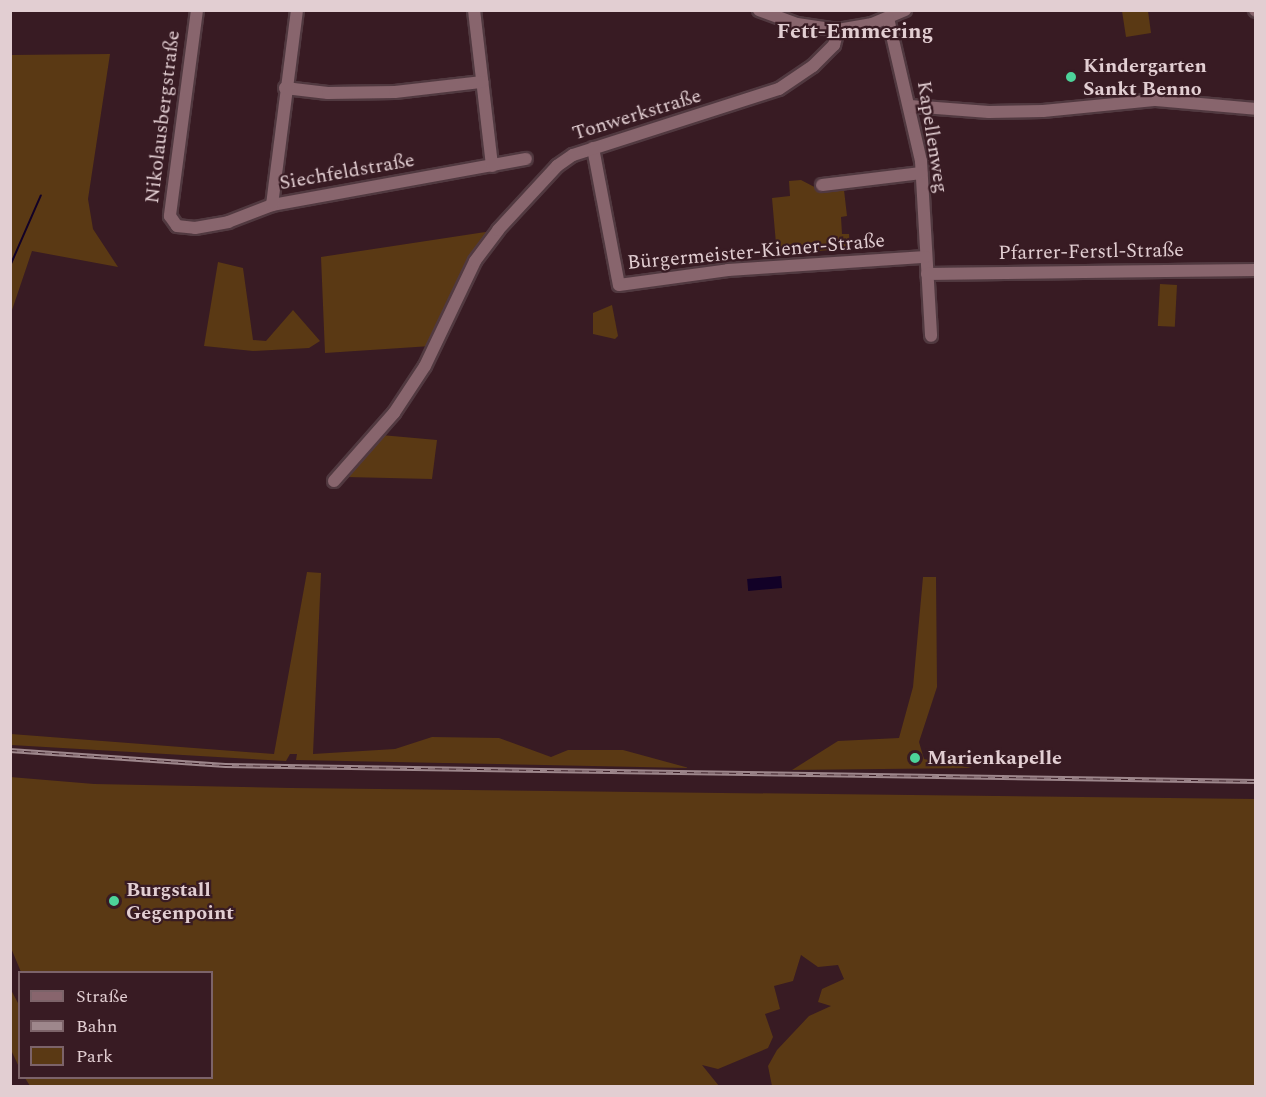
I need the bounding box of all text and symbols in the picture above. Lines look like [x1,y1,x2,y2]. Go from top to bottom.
district label: Fett-Emmering [777,19,933,45]
street label: Nikolausbergstraße [140,29,186,205]
place label: Kindergarten Sankt Benno [1083,54,1207,101]
marker: Kindergarten Sankt Benno [1064,70,1078,84]
street label: Kapellenweg [911,79,953,195]
street label: Tonwerkstraße [570,84,704,146]
street label: Siechfeldstraße [278,148,416,196]
street label: Bürgermeister-Kiener-Straße [626,229,886,275]
street label: Pfarrer-Ferstl-Straße [998,238,1184,266]
place label: Marienkapelle [927,746,1062,770]
marker: Marienkapelle [908,751,922,765]
place label: Burgstall Gegenpoint [126,878,234,925]
marker: Burgstall Gegenpoint [107,894,121,908]
legend [18,971,213,1079]
text: Straße [76,983,128,1010]
text: Bahn [76,1013,118,1040]
text: Park [76,1043,113,1070]

